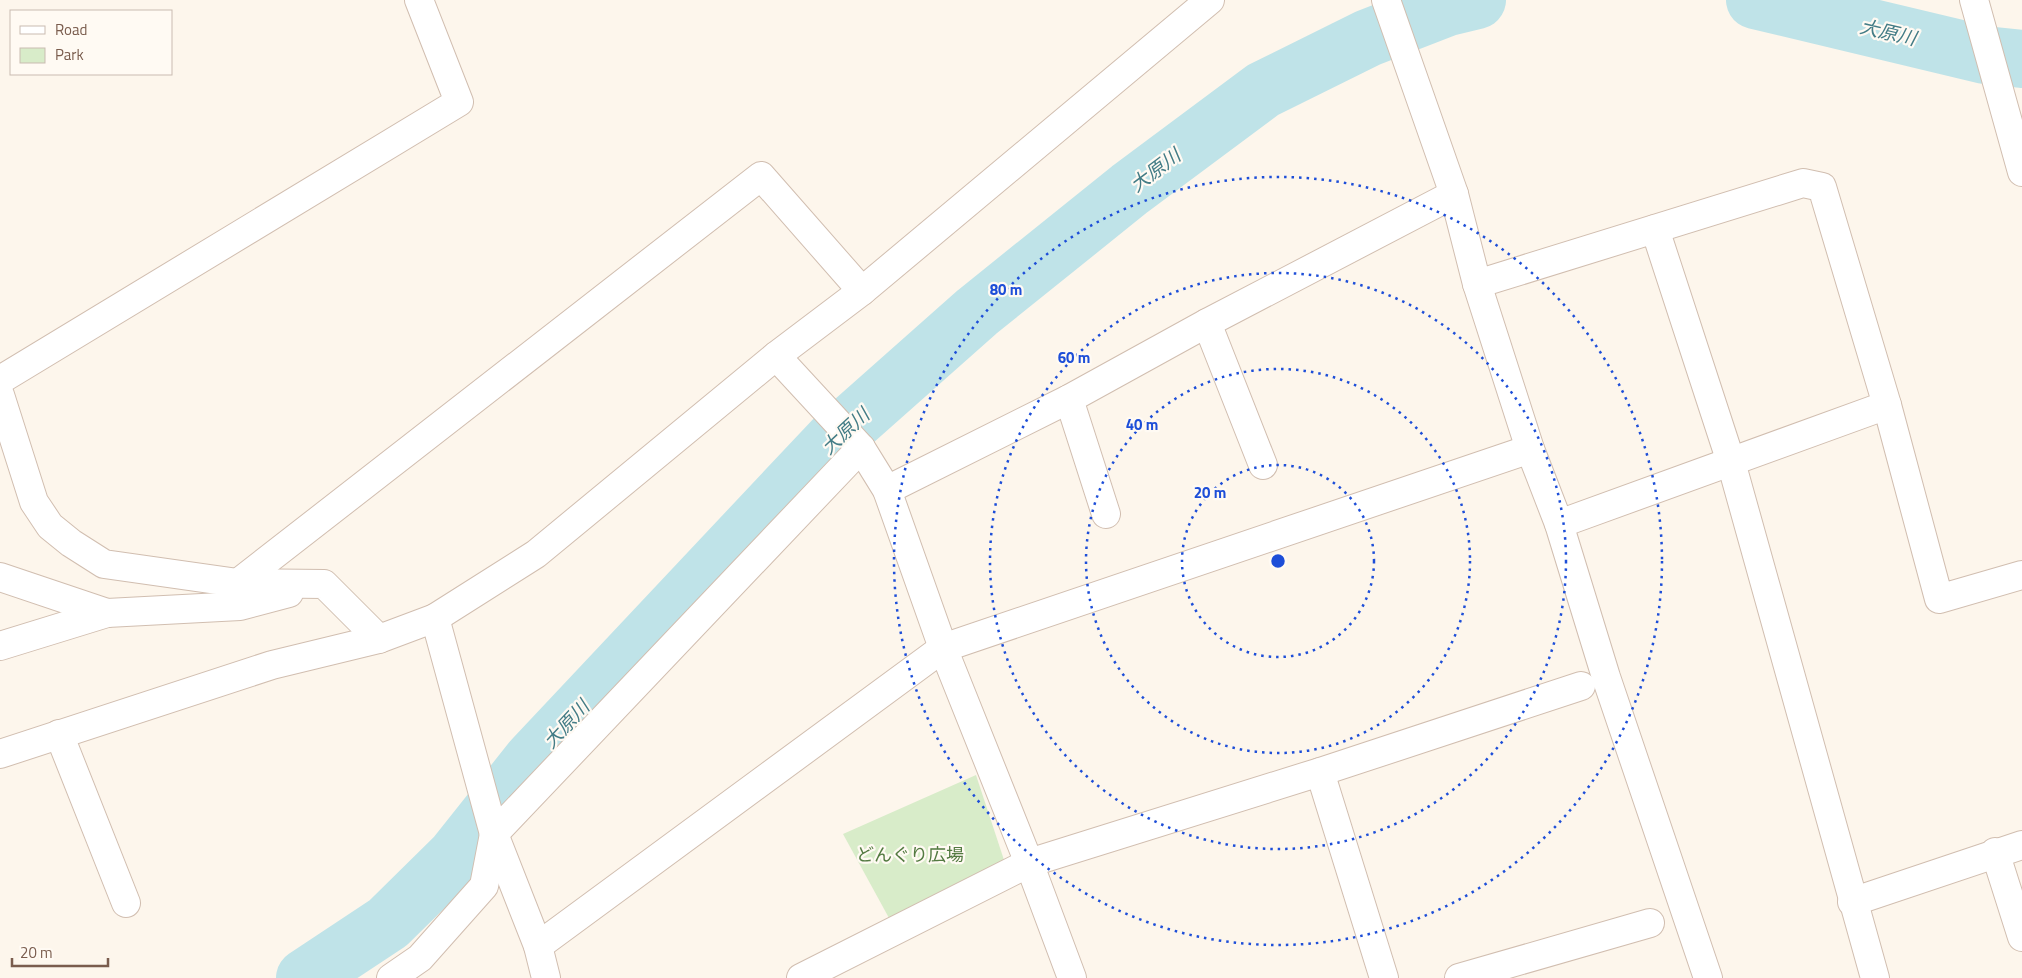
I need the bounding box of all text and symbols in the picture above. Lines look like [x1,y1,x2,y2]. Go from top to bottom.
legend [10,10,172,75]
water label: 大原川 [1857,11,1921,53]
text: Road [55,18,87,41]
text: Park [55,43,84,66]
water label: 大原川 [1123,140,1188,198]
text: 80 m [990,278,1022,301]
text: 60 m [1058,346,1090,369]
water label: 大原川 [814,399,877,461]
text: 40 m [1126,413,1158,436]
text: 20 m [1194,481,1226,504]
centre of rings [1269,552,1287,570]
water label: 大原川 [536,691,597,754]
park label: どんぐり広場 [856,841,964,868]
scale bar [12,936,109,968]
text: 20 m [20,941,53,964]

